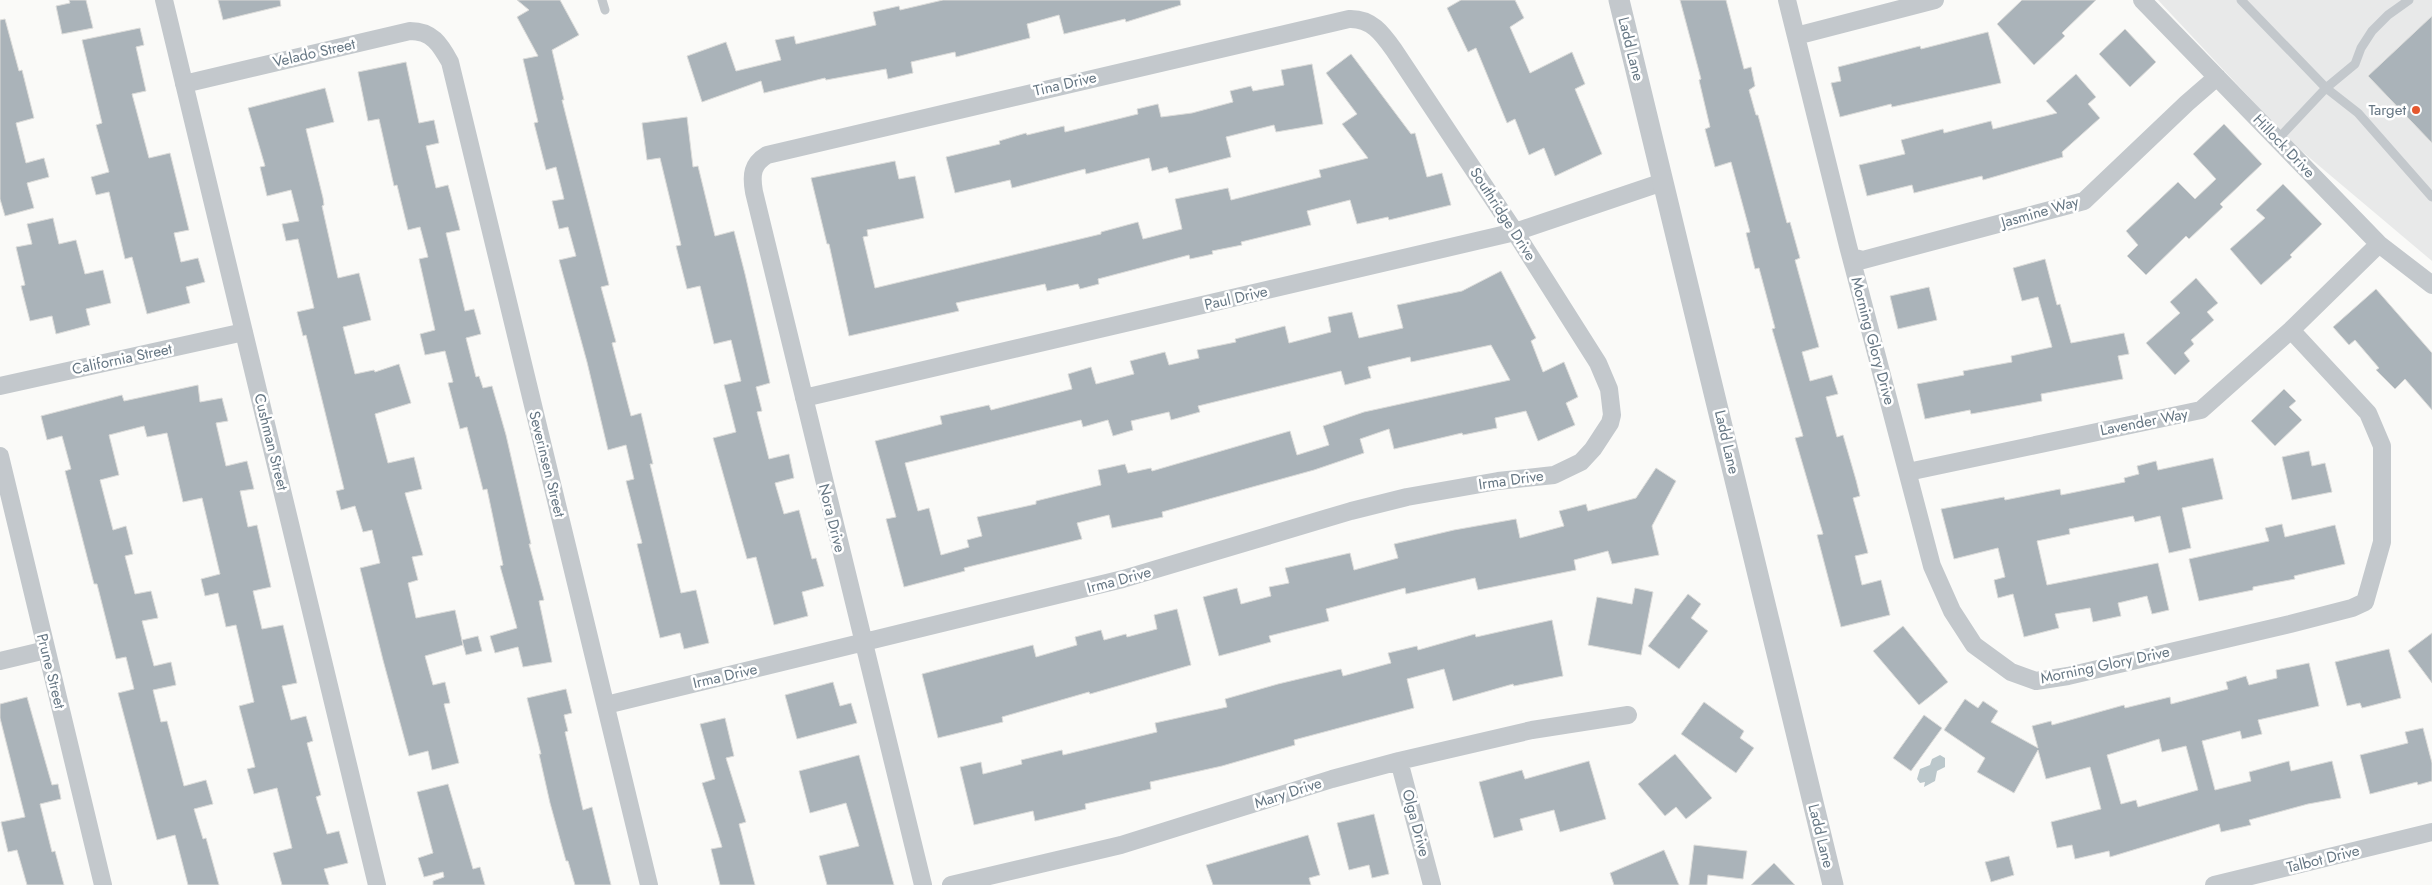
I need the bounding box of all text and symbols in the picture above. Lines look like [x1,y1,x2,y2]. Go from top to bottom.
street label: Ladd Lane [1612,15,1650,84]
street label: Velado Street [271,33,358,73]
street label: Tina Drive [1031,66,1099,102]
place label: Target [2369,99,2406,121]
marker: Target [2410,104,2422,116]
street label: Hillock Drive [2248,109,2320,183]
street label: Southridge Drive [1465,163,1542,265]
street label: Jasmine Way [1997,190,2082,234]
street label: Morning Glory Drive [1845,275,1901,408]
street label: Paul Drive [1202,280,1270,316]
street label: California Street [70,338,174,380]
street label: Cushman Street [248,391,294,493]
street label: Lavender Way [2098,403,2190,441]
street label: Ladd Lane [1709,408,1745,476]
street label: Severinsen Street [523,409,571,520]
street label: Irma Drive [1477,465,1545,495]
street label: Nora Drive [813,481,851,555]
street label: Irma Drive [1084,561,1154,599]
street label: Prune Street [31,631,71,711]
street label: Morning Glory Drive [2038,641,2172,689]
street label: Irma Drive [691,658,760,694]
street label: Mary Drive [1252,772,1325,814]
street label: Olga Drive [1396,787,1436,859]
street label: Ladd Lane [1802,802,1840,871]
street label: Talbot Drive [2284,839,2362,879]

